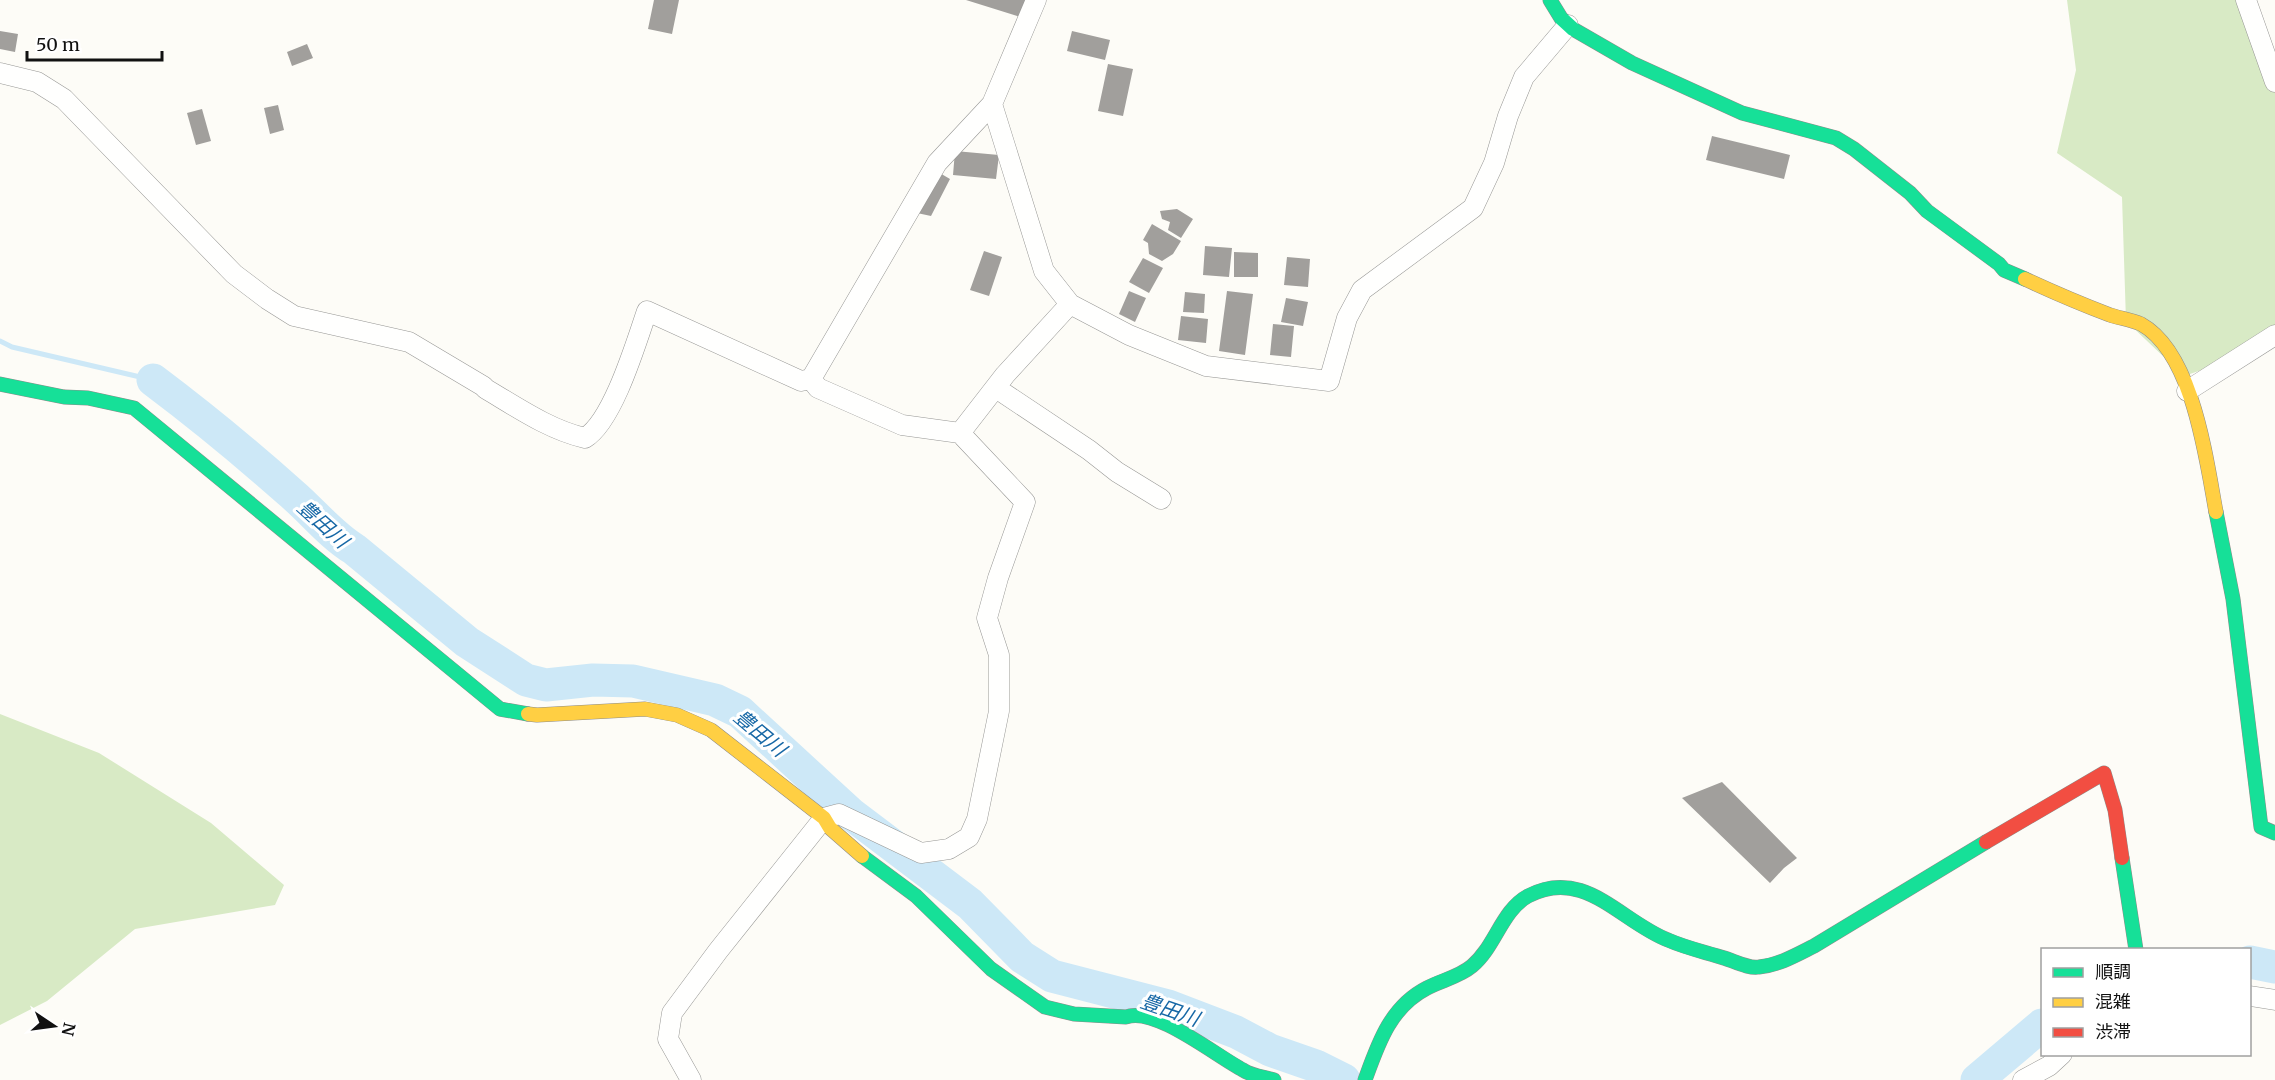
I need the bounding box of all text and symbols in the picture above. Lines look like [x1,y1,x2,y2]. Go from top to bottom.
scale bar [27,24,162,62]
text: 50 m [36,33,80,56]
water label: 豊田川 [293,494,355,554]
water label: 豊田川 [729,704,793,763]
legend [2041,948,2251,1056]
text: 順調 [2095,960,2131,983]
water label: 豊田川 [1138,988,1204,1032]
text: 混雑 [2095,990,2131,1013]
north arrow [24,996,84,1056]
text: 渋滞 [2095,1020,2131,1043]
text: N [57,1021,80,1038]

